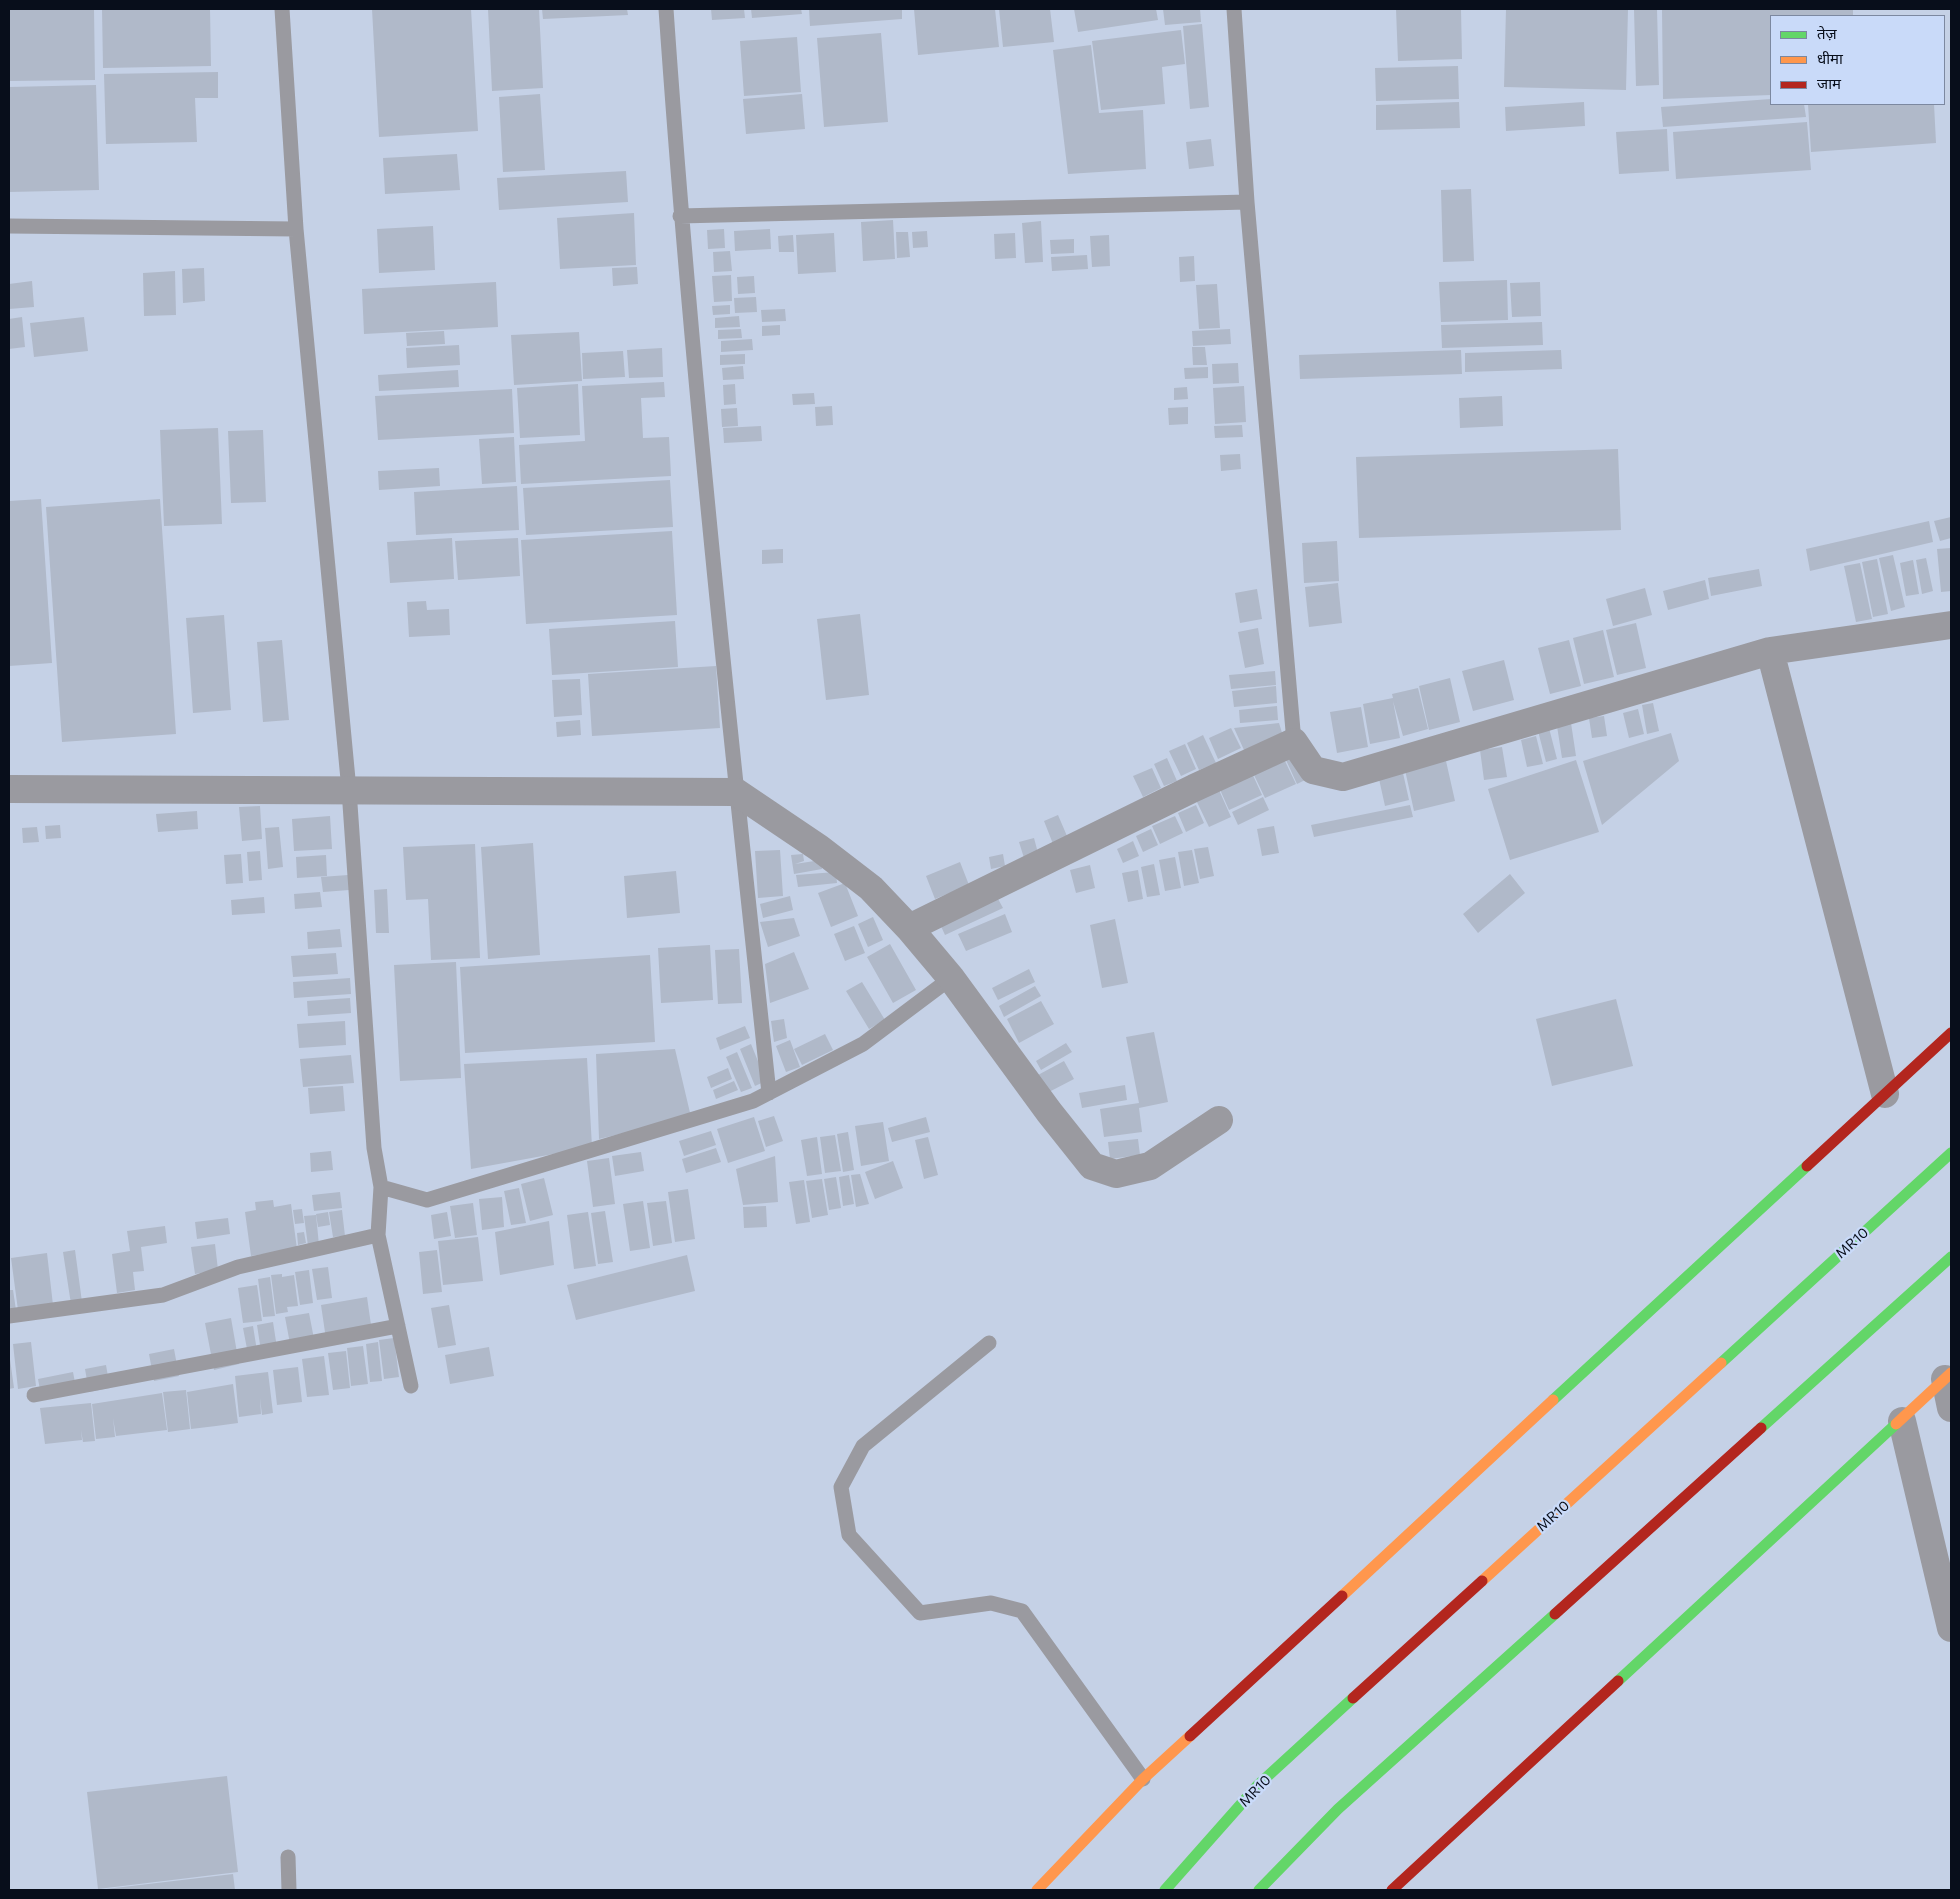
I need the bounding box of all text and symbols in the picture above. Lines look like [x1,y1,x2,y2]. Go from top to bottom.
legend [1770,15,1945,105]
text: तेज़ [1817,24,1837,42]
text: धीमा [1817,49,1843,67]
text: जाम [1817,74,1841,92]
street label: MR10 [1832,1224,1872,1262]
street label: MR10 [1533,1497,1573,1535]
street label: MR10 [1236,1772,1274,1810]

